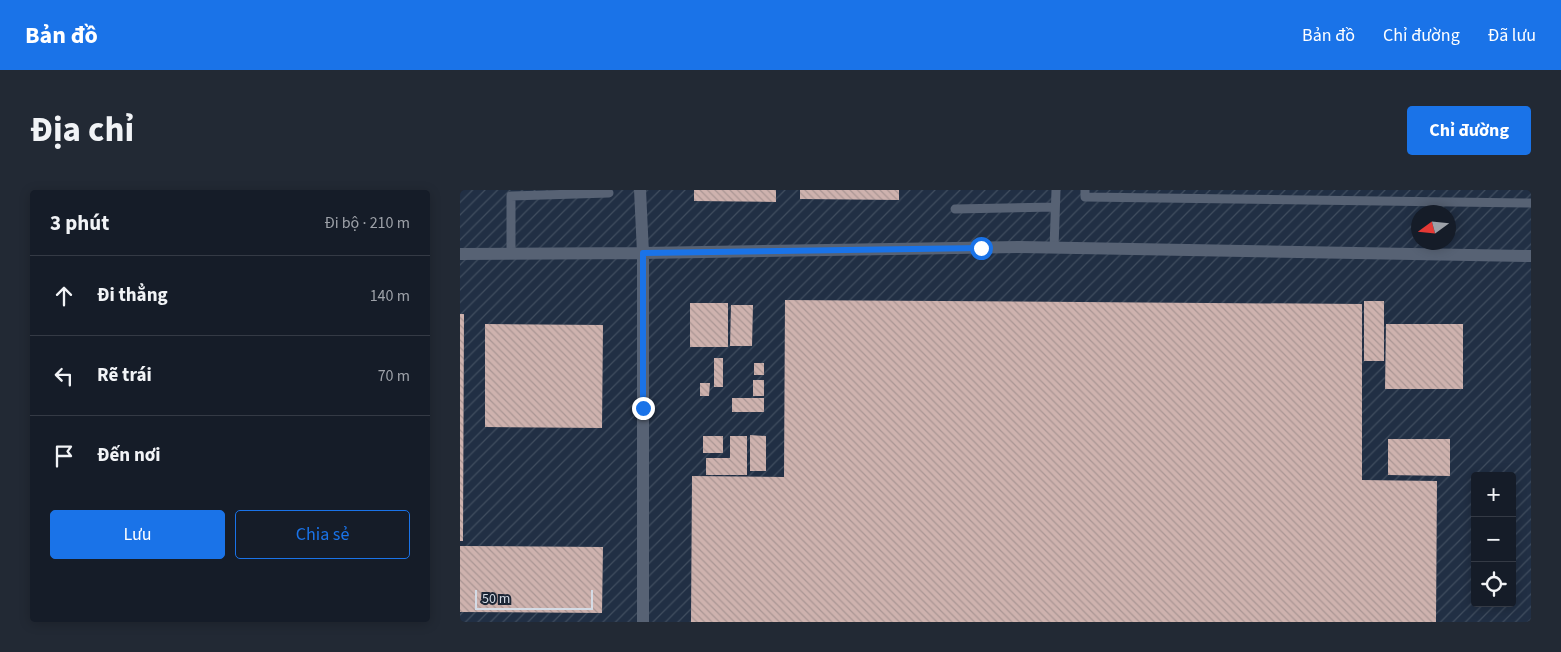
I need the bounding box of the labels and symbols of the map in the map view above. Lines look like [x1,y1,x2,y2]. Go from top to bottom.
north arrow [1411,205,1456,250]
route start [970,237,993,260]
route end [632,397,655,420]
scale bar [475,587,592,610]

